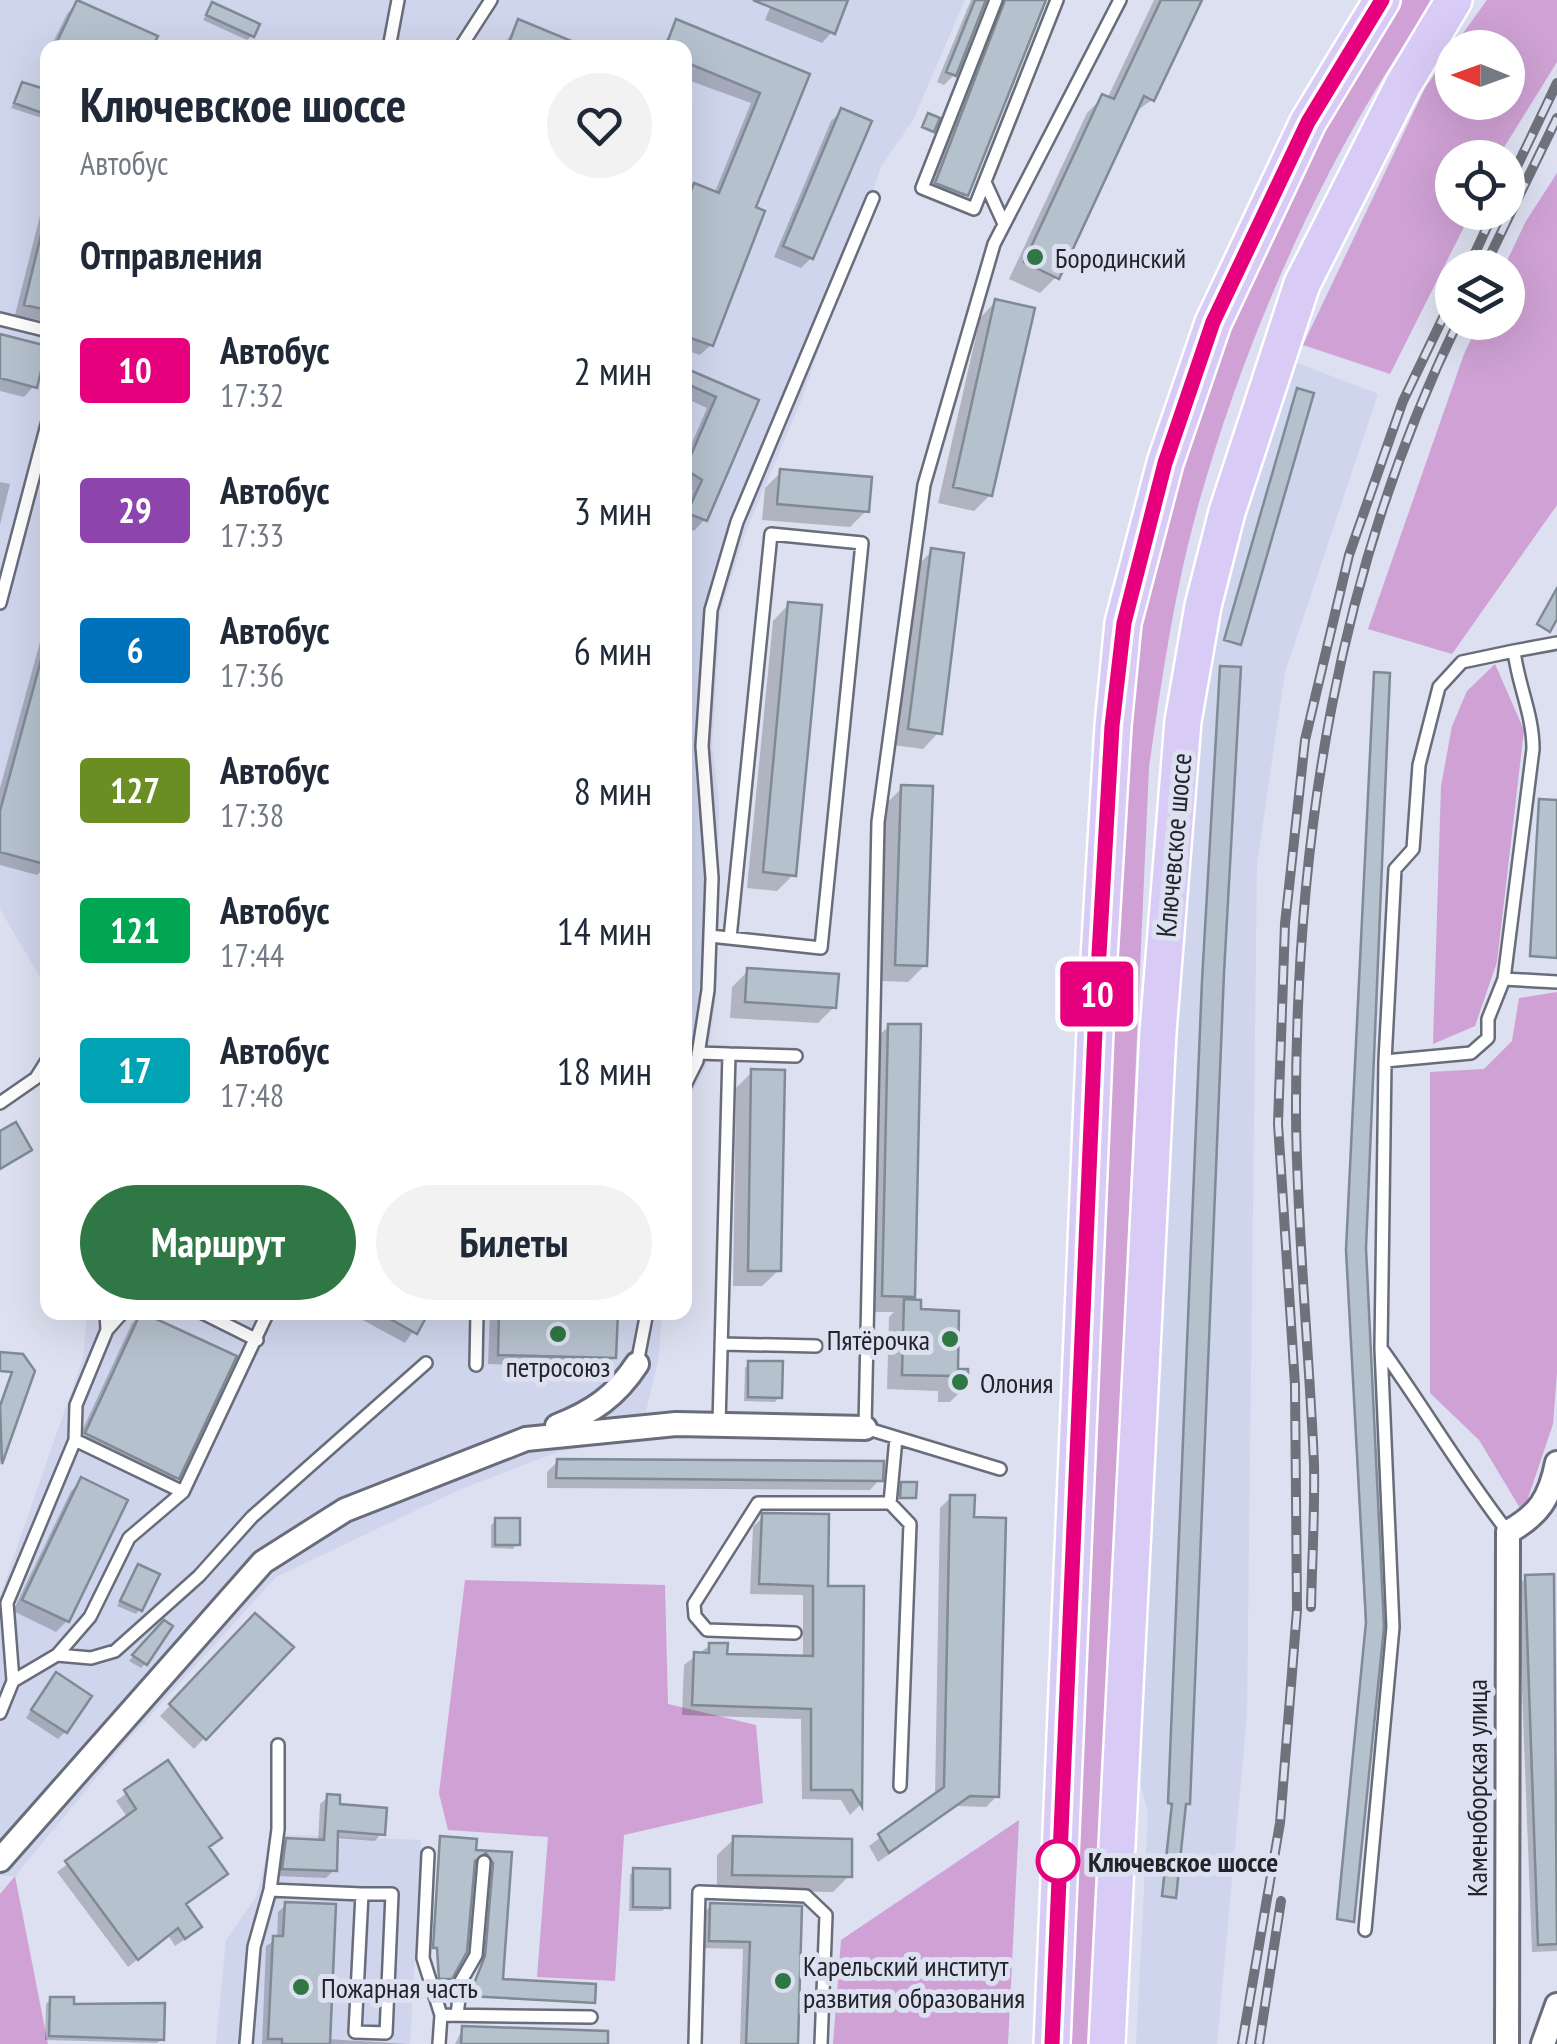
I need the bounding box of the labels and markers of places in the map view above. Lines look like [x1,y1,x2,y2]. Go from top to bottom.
place label: Бородинский [1055,239,1186,276]
marker: Бородинский [1024,246,1046,268]
place label: Пятёрочка [827,1321,930,1358]
marker: петросоюз [547,1323,569,1345]
marker: Пятёрочка [939,1328,961,1350]
place label: петросоюз [506,1348,610,1385]
place label: Олония [980,1364,1053,1401]
marker: Олония [949,1371,971,1393]
marker: Ключевское шоссе [1037,1840,1079,1882]
place label: Ключевское шоссе [1088,1843,1278,1880]
place label: Карельский институт развития образования [803,1947,1025,2016]
place label: Пожарная часть [321,1969,478,2006]
marker: Карельский институт развития образования [772,1970,794,1992]
marker: Пожарная часть [290,1976,312,1998]

